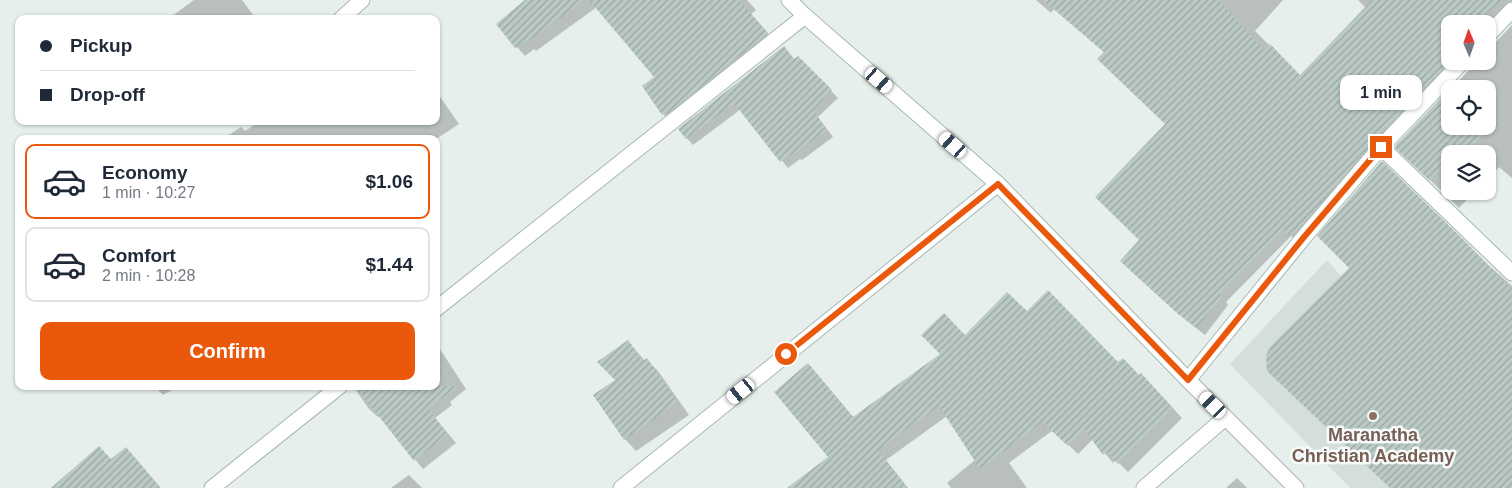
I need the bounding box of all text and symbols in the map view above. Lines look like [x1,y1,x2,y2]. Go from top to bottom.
north arrow [1441,15,1496,70]
map controls [1441,15,1496,200]
text: Pickup [70,35,132,56]
car [862,64,895,96]
callout: 1 min [1340,74,1422,110]
button: locate [1441,80,1496,135]
text: Drop-off [70,84,145,105]
text: 1 min [1360,84,1402,101]
car [936,129,969,161]
route end [1370,136,1392,158]
button: layers [1441,145,1496,200]
icon: car [42,159,87,204]
text: Economy [102,162,188,183]
text: $1.06 [365,171,413,192]
text: 1 min · 10:27 [102,184,195,201]
icon: car [42,242,87,287]
text: Comfort [102,245,176,266]
text: $1.44 [365,254,413,275]
text: 2 min · 10:28 [102,267,195,284]
button: Confirm [40,322,415,380]
route start [775,343,797,365]
car [724,376,757,406]
car [1197,389,1228,421]
marker: Maranatha Christian Academy [1367,410,1379,422]
place label: Maranatha Christian Academy [1292,425,1454,466]

